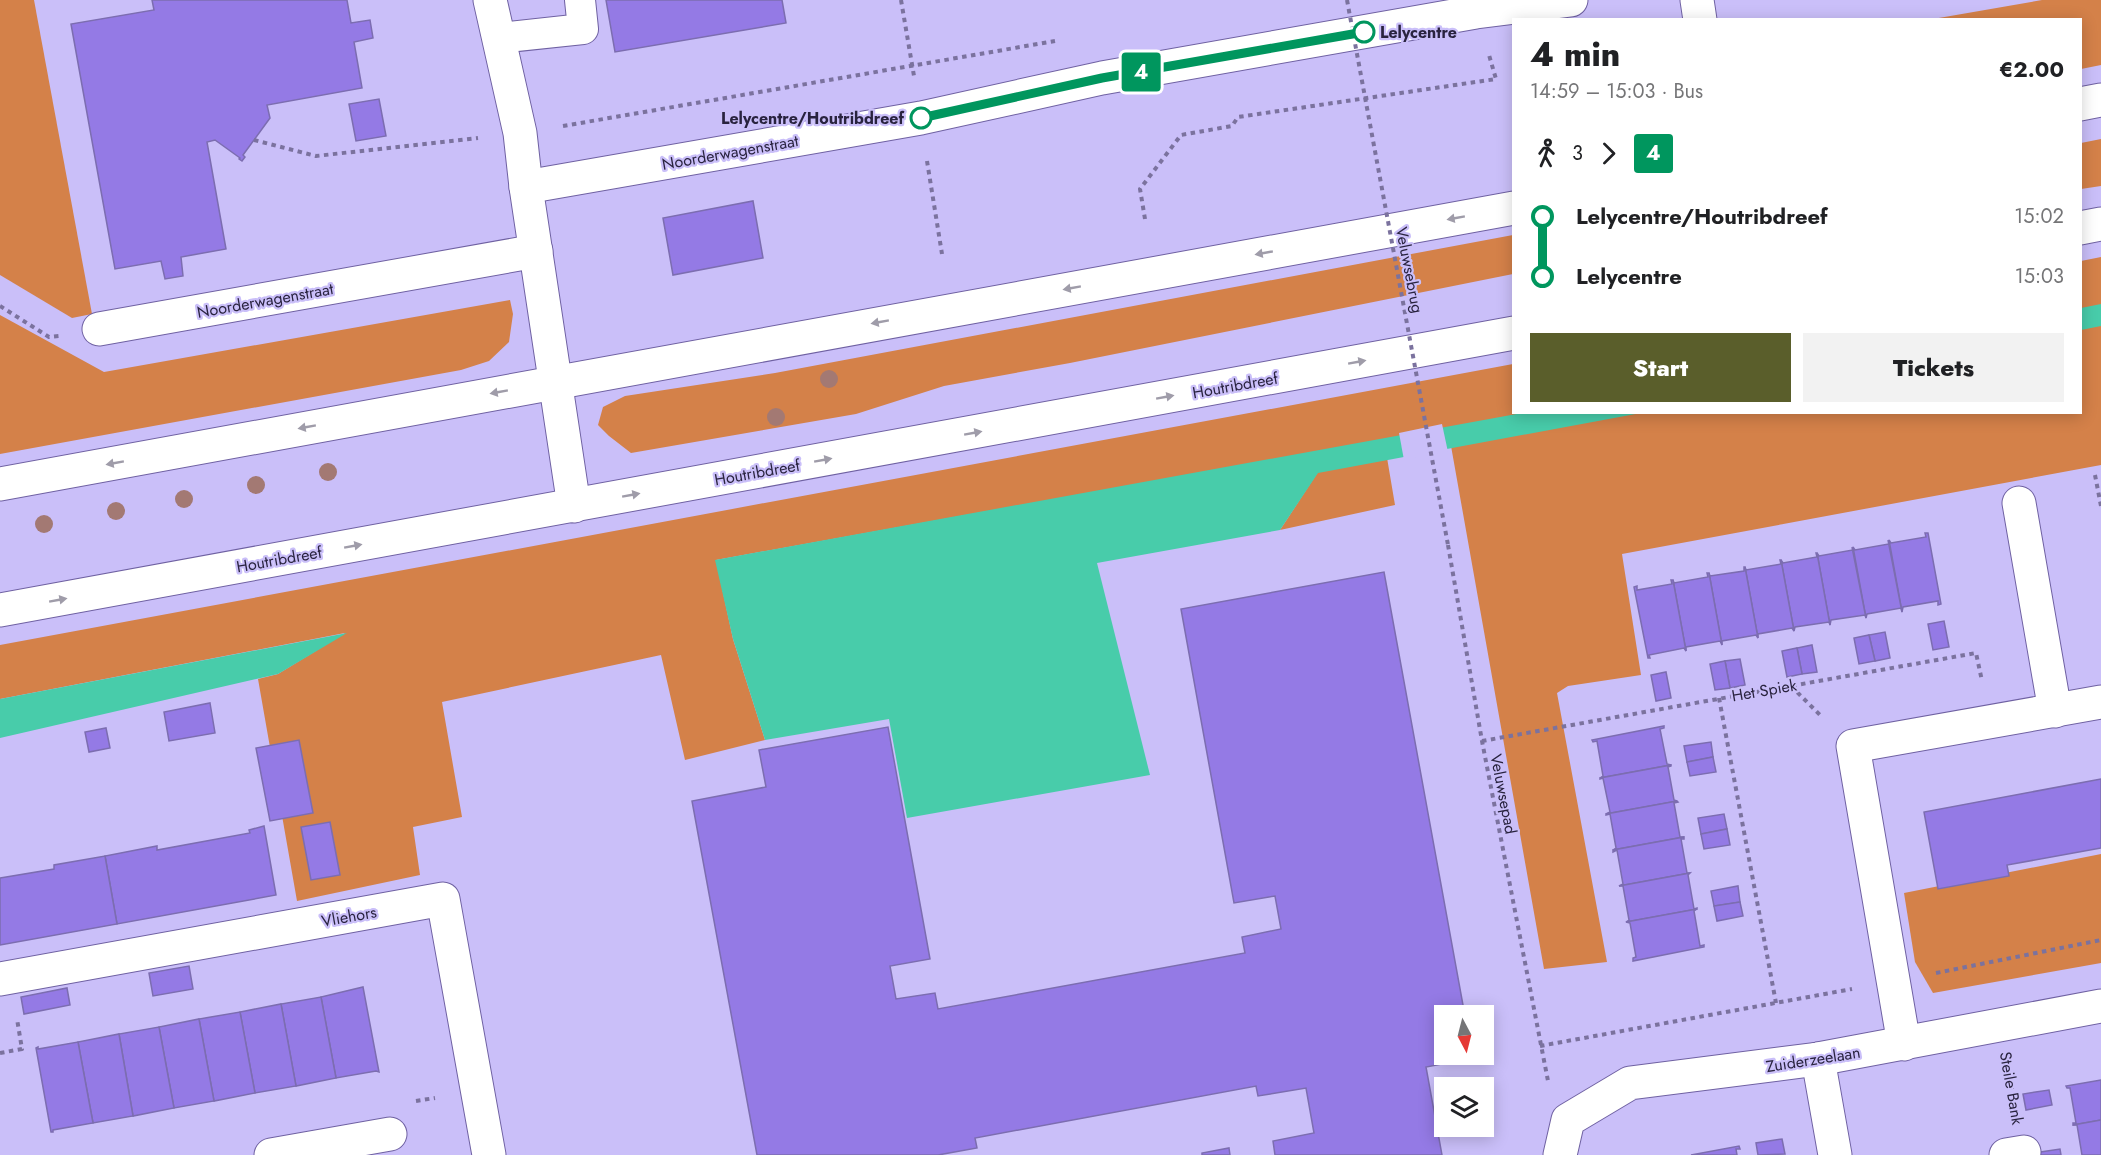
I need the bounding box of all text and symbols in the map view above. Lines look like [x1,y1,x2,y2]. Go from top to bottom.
marker: Lelycentre [1353,21,1375,43]
place label: Lelycentre [1380,21,1457,44]
text: 4 min [1530,31,1620,78]
line badge: 4 [1122,52,1160,92]
text: €2.00 [1999,53,2064,85]
text: 4 [1134,57,1148,87]
text: 14:59 – 15:03 · Bus [1530,77,1703,106]
place label: Lelycentre/Houtribdreef [721,107,905,130]
marker: Lelycentre/Houtribdreef [910,107,932,129]
street label: Noorderwagenstraat [660,129,800,176]
icon: walk [1530,137,1563,170]
icon: forward [1592,137,1625,170]
text: 4 [1646,138,1661,168]
text: 3 [1572,139,1583,168]
text: Lelycentre/Houtribdreef [1576,200,1828,232]
text: 15:02 [2014,202,2064,231]
one-way arrow [1446,214,1465,223]
street label: Veluwsebrug [1390,225,1429,315]
one-way arrow [1254,249,1273,258]
text: Lelycentre [1576,260,1682,292]
text: 15:03 [2015,262,2064,291]
street label: Noorderwagenstraat [195,277,335,324]
one-way arrow [1063,283,1082,292]
one-way arrow [871,318,890,327]
button: Start [1530,333,1791,402]
button: Tickets [1803,333,2064,402]
one-way arrow [1348,357,1367,366]
street label: Houtribdreef [1190,367,1280,404]
one-way arrow [489,387,508,396]
one-way arrow [1156,393,1175,402]
one-way arrow [297,423,316,432]
one-way arrow [964,428,983,437]
street label: Houtribdreef [712,454,802,491]
one-way arrow [814,456,833,465]
one-way arrow [106,459,125,468]
one-way arrow [622,490,641,499]
street label: Houtribdreef [234,541,324,578]
one-way arrow [343,541,362,550]
one-way arrow [48,595,67,604]
street label: Het Spiek [1730,673,1799,708]
street label: Veluwsepad [1484,752,1523,836]
street label: Vliehors [320,900,379,933]
north arrow [1434,1005,1494,1065]
map controls [1434,1005,1494,1137]
street label: Zuiderzeelaan [1764,1041,1862,1078]
street label: Steile Bank [1994,1050,2029,1127]
button: layers [1434,1077,1494,1137]

